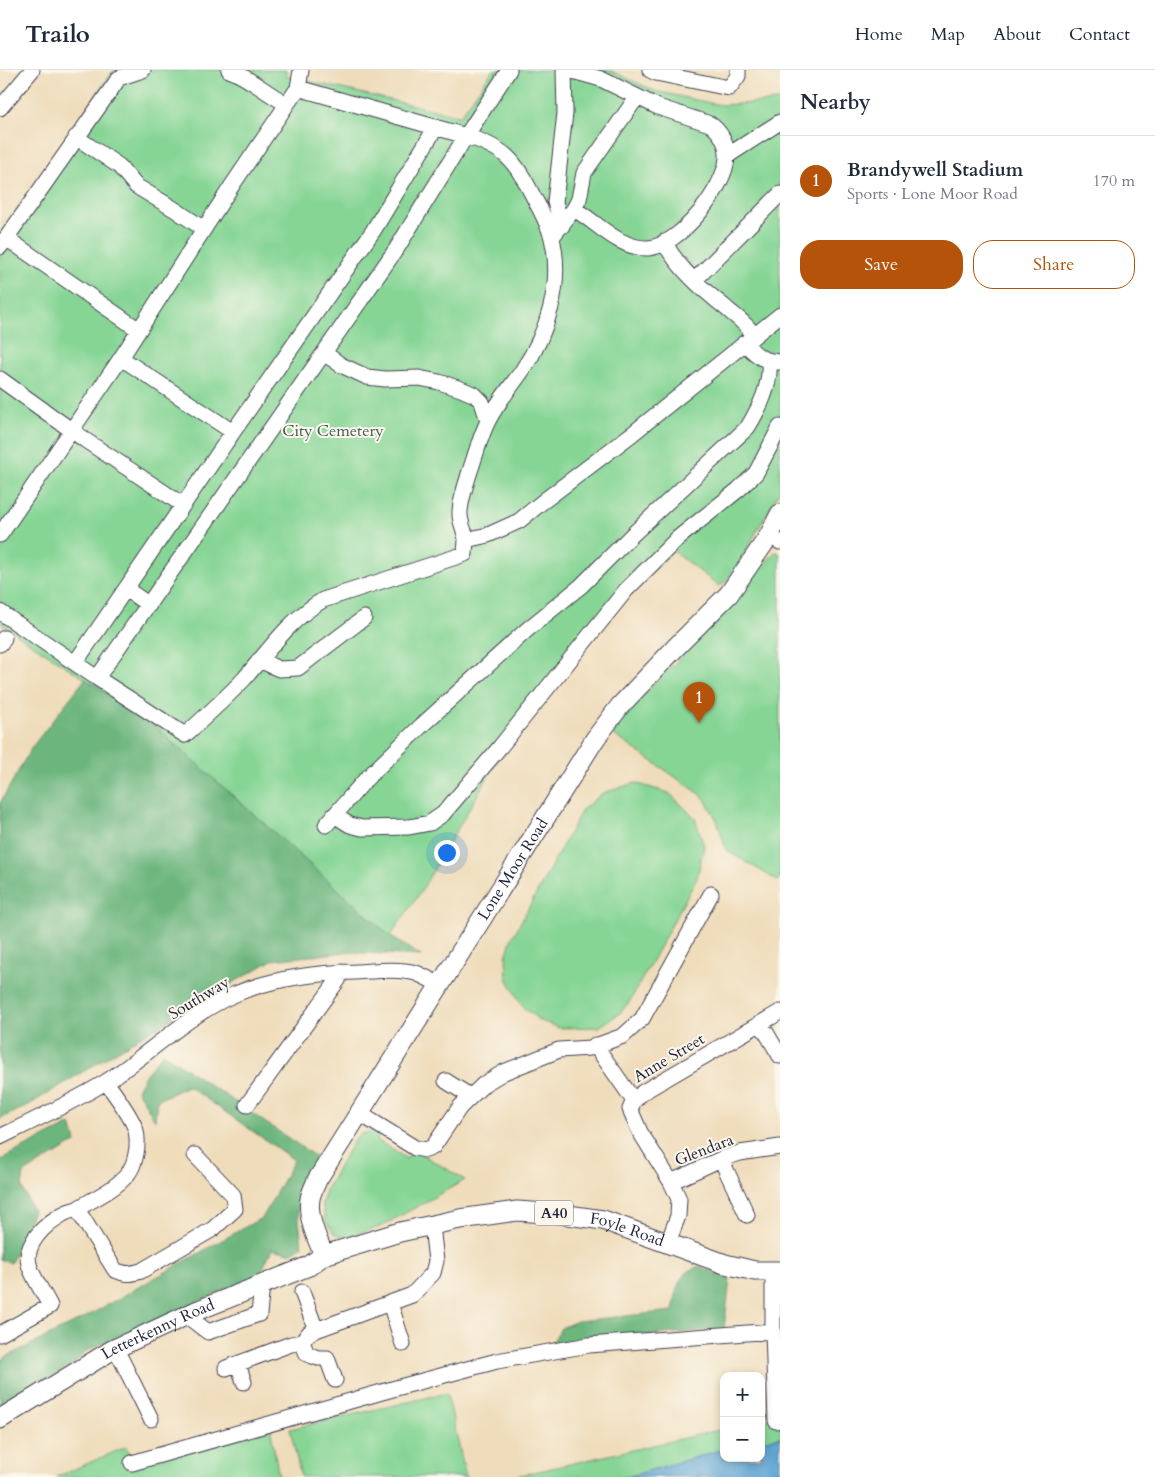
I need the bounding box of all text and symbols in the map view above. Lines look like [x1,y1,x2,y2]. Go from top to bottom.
text: Trailo [25,18,90,51]
text: Home [855,22,903,47]
text: Map [931,22,965,47]
text: About [993,22,1041,47]
text: Contact [1069,22,1130,47]
text: Nearby [800,88,871,117]
text: Brandywell Stadium [847,157,1023,183]
text: 1 [812,170,820,192]
text: 170 m [1093,170,1135,192]
text: Sports · Lone Moor Road [847,183,1018,205]
button: Save [800,240,963,289]
button: Share [973,240,1135,289]
park label: City Cemetery [282,420,384,442]
pin: 1 [683,682,715,723]
street label: Lone Moor Road [472,814,554,925]
your location [434,840,460,866]
street label: Southway [164,971,234,1025]
street label: Anne Street [629,1028,709,1088]
street label: Glendara [671,1129,737,1171]
road number: A40 [535,1200,573,1226]
street label: Foyle Road [589,1207,668,1252]
street label: Letterkenny Road [97,1294,218,1365]
map controls [720,1372,765,1462]
button: + [720,1372,765,1417]
button: − [720,1417,765,1462]

